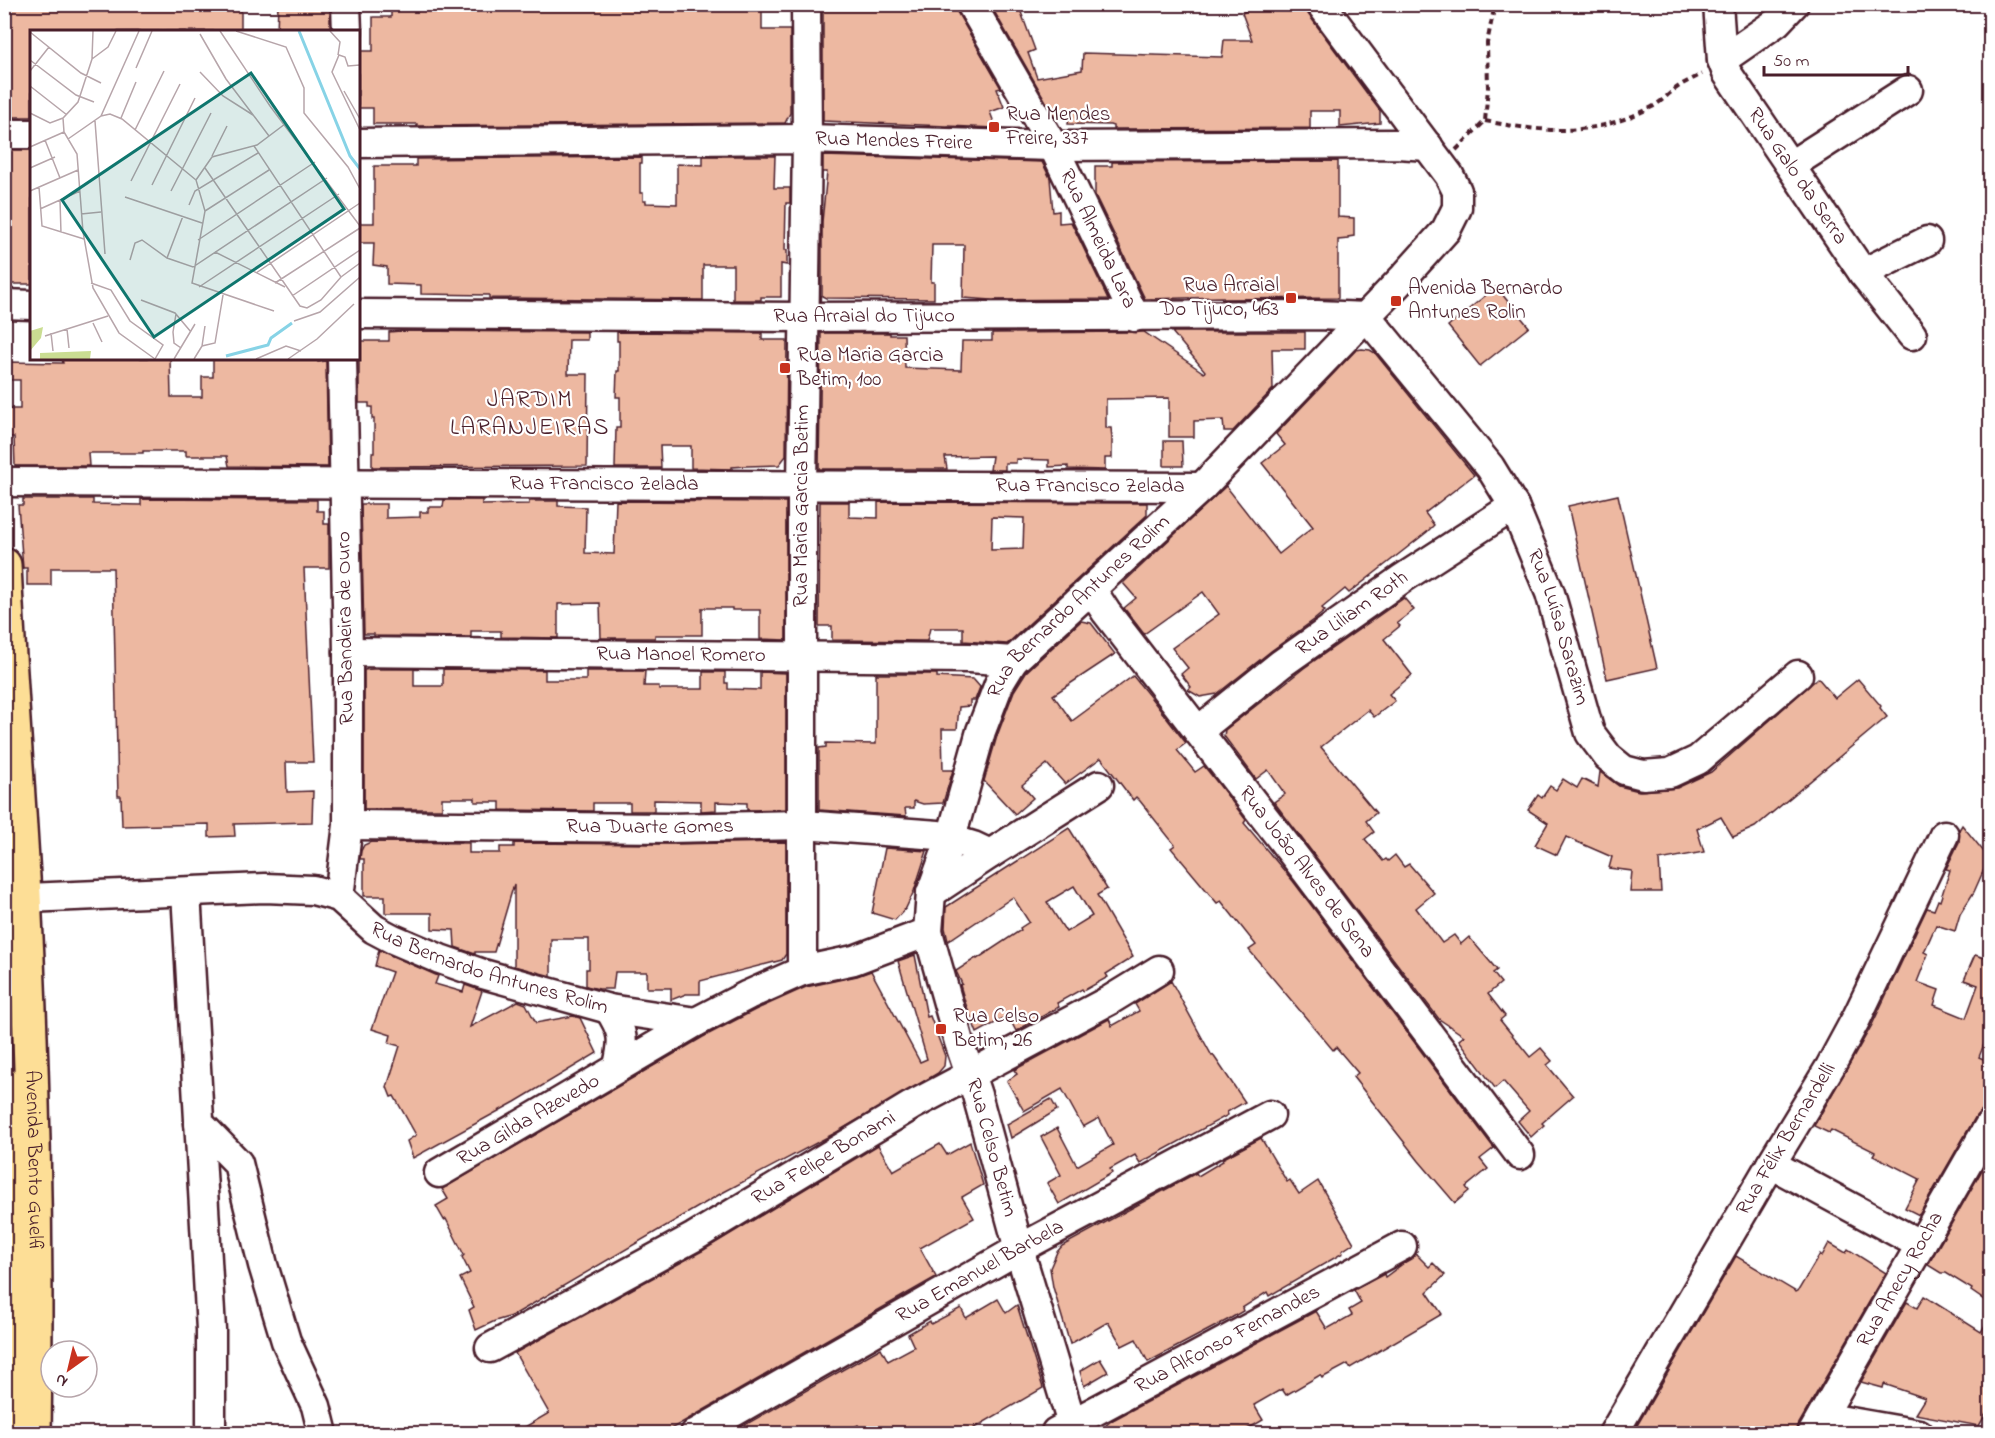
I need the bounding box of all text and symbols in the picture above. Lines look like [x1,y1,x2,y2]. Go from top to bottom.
inset map [30,30,360,360]
scale bar [1764,39,1908,77]
text: 50 m [1773,49,1810,75]
place label: Rua Mendes Freire, 337 [1005,100,1111,154]
street label: Rua Galo da Serra [1740,102,1855,251]
marker: Rua Mendes Freire, 337 [987,120,1001,134]
street label: Rua Mendes Freire [815,124,974,159]
street label: Rua Almeida Lara [1051,164,1144,314]
place label: Rua Arraial Do Tijuco, 463 [1159,271,1279,325]
place label: Avenida Bernardo Antunes Rolin [1408,274,1563,328]
marker: Rua Arraial Do Tijuco, 463 [1284,291,1298,305]
marker: Avenida Bernardo Antunes Rolin [1389,294,1403,308]
street label: Rua Arraial do Tijuco [773,301,955,332]
place label: Rua Maria Garcia Betim, 100 [796,341,944,395]
marker: Rua Maria Garcia Betim, 100 [778,361,792,375]
district label: JARDIM LARANJEIRAS [450,383,610,446]
street label: Rua Maria Garcia Betim [787,404,818,607]
street label: Rua Francisco Zelada [509,469,699,500]
street label: Rua Francisco Zelada [995,471,1185,502]
street label: Rua Bernardo Antunes Rolim [980,508,1177,702]
street label: Rua Bandeira de Ouro [329,531,363,725]
street label: Rua Luísa Sarazim [1518,545,1596,709]
street label: Rua Liliam Roth [1290,564,1415,664]
street label: Rua Manoel Romero [596,639,766,671]
street label: Rua João Alves de Sena [1231,780,1382,965]
street label: Rua Duarte Gomes [566,812,734,843]
street label: Rua Bernardo Antunes Rolim [365,914,612,1023]
place label: Rua Celso Betim, 26 [952,1002,1039,1056]
marker: Rua Celso Betim, 26 [934,1022,948,1036]
street label: Rua Félix Bernardelli [1729,1058,1844,1221]
street label: Rua Gilda Azevedo [452,1067,606,1174]
street label: Avenida Bento Guelfi [16,1070,50,1253]
street label: Rua Celso Betim [958,1075,1025,1220]
street label: Rua Felipe Bonami [746,1103,902,1214]
street label: Rua Anecy Rocha [1850,1206,1952,1353]
street label: Rua Emanuel Barbela [891,1213,1069,1331]
street label: Rua Alfonso Fernandes [1130,1277,1326,1402]
north arrow [39,1339,99,1399]
text: N [50,1367,73,1393]

